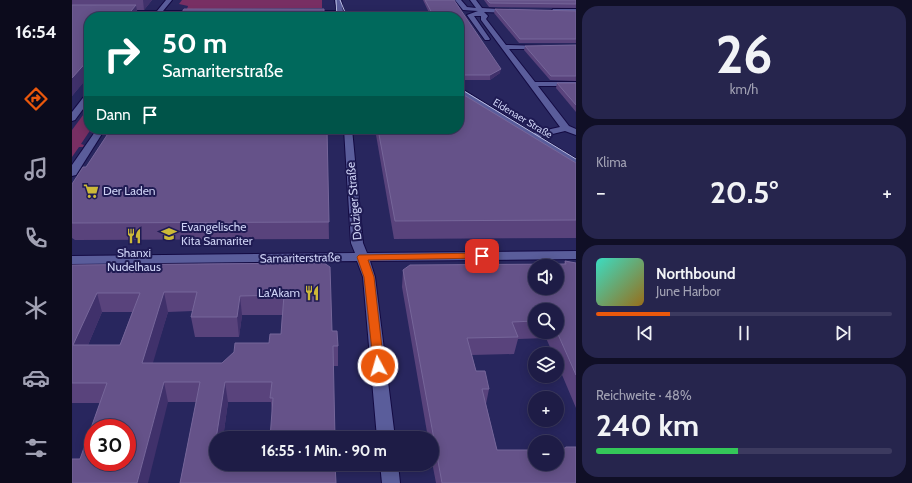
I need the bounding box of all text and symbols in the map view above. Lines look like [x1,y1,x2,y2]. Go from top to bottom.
text: 16:54 [15,21,57,43]
text: 26 [716,23,772,86]
text: 50 m [162,26,227,60]
icon: right [96,28,148,80]
text: Samariterstraße [162,60,283,82]
text: km/h [730,81,758,97]
icon: directions [22,85,50,113]
street label: Eldenaer Straße [491,96,555,141]
icon: arrive [139,104,161,126]
text: Dann [96,106,131,124]
text: Klima [596,154,627,170]
icon: music [22,155,50,183]
street label: Dolziger Straße [343,161,364,241]
text: 20.5° [710,174,778,211]
text: − [596,179,606,206]
text: + [882,179,892,206]
supermarket icon: Der Laden [82,182,100,200]
place label: Der Laden [103,183,156,198]
place label: Evangelische Kita Samariter [181,219,253,248]
icon: phone [22,224,50,252]
school or university icon: Evangelische Kita Samariter [160,225,178,243]
restaurant icon: Shanxi Nudelhaus [125,227,143,245]
pin [465,239,499,273]
place label: Shanxi Nudelhaus [107,245,161,274]
icon: arrive [471,245,493,267]
street label: Samariterstraße [259,249,341,266]
map controls [528,259,564,471]
button: sound [528,259,564,295]
text: Northbound [656,265,736,283]
text: June Harbor [656,283,721,299]
restaurant icon: La'Akam [303,284,321,302]
place label: La'Akam [258,285,300,300]
icon: climate [22,294,50,322]
button: search [528,303,564,339]
icon: previous [634,322,656,344]
icon: pause [733,322,755,344]
icon: next [832,322,854,344]
position arrow [357,345,399,387]
button: layers [528,347,564,383]
icon: car [22,364,50,392]
text: Reichweite · 48% [596,387,692,403]
button: + [528,391,564,427]
text: 240 km [596,407,699,444]
speed limit sign: 30 [84,419,136,471]
icon: filters [22,434,50,462]
button: − [528,435,564,471]
text: 16:55 · 1 Min. · 90 m [261,442,387,460]

